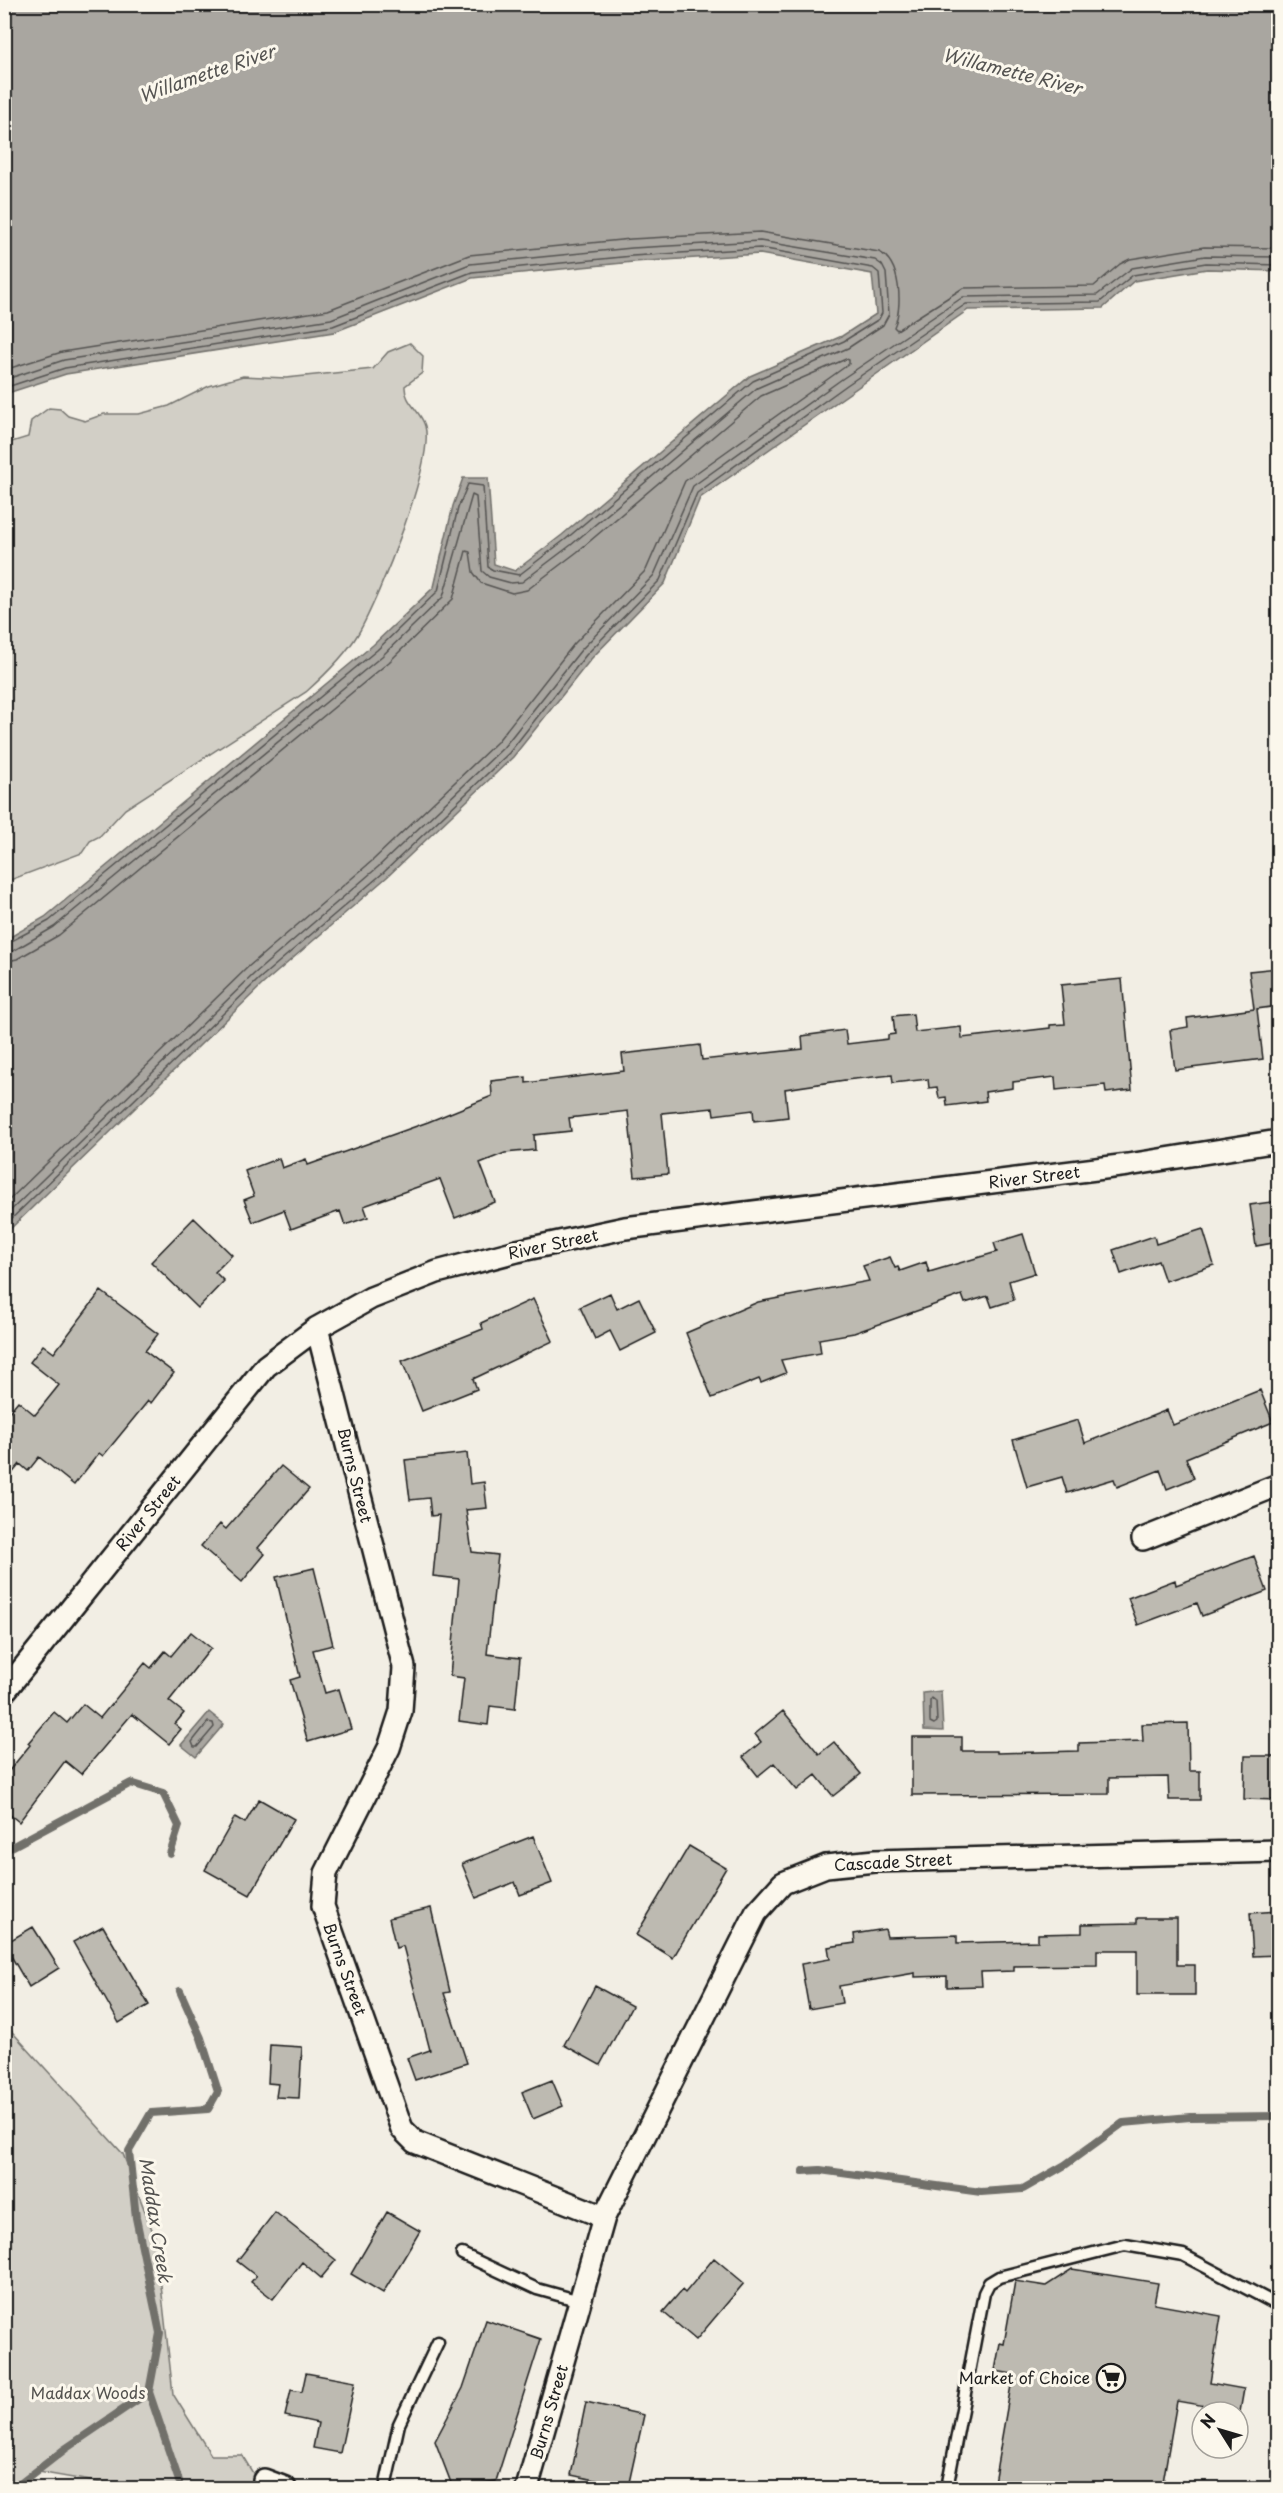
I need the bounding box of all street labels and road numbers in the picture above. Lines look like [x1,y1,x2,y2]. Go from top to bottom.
street label: River Street [987,1158,1081,1194]
street label: River Street [505,1222,601,1264]
street label: Burns Street [333,1424,380,1526]
street label: River Street [109,1469,186,1556]
street label: Cascade Street [833,1846,953,1876]
street label: Burns Street [318,1919,374,2019]
street label: Burns Street [523,2361,573,2462]

